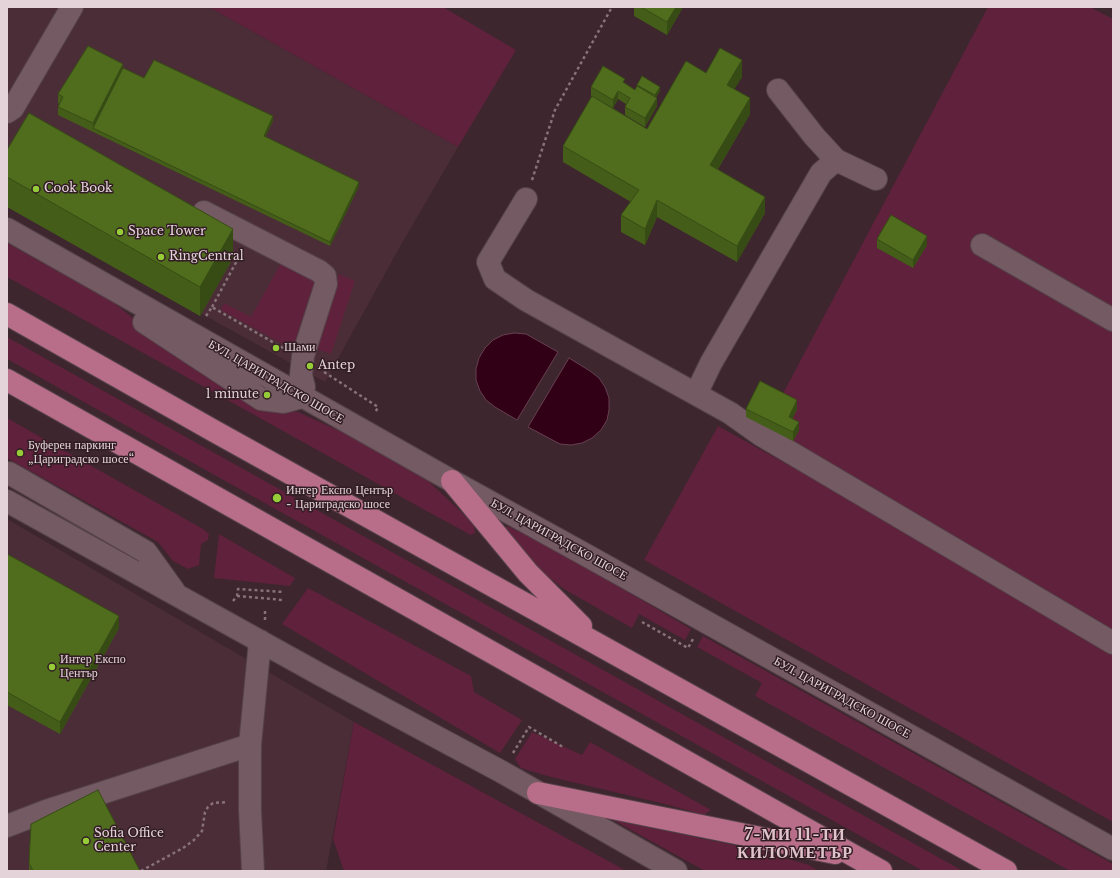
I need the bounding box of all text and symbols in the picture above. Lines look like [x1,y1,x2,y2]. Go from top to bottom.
place label: Cook Book [44,182,112,196]
marker: Cook Book [31,184,41,194]
place label: Space Tower [128,225,206,239]
marker: Space Tower [115,227,125,237]
place label: RingCentral [169,250,244,264]
marker: RingCentral [156,252,166,262]
street label: БУЛ. ЦАРИГРАДСКО ШОСЕ [206,337,346,427]
place label: Шами [284,341,315,355]
marker: Шами [271,343,281,353]
place label: Antep [318,359,355,373]
marker: Antep [305,361,315,371]
place label: 1 minute [206,388,259,402]
marker: 1 minute [262,390,272,400]
place label: Буферен паркинг „Цариградско шосе“ [28,439,134,467]
marker: Буферен паркинг „Цариградско шосе“ [15,448,25,458]
place label: Интер Експо Център - Цариградско шосе [286,484,393,512]
marker: Интер Експо Център - Цариградско шосе [271,492,283,504]
street label: БУЛ. ЦАРИГРАДСКО ШОСЕ [488,496,630,584]
place label: Интер Експо Център [60,653,126,681]
street label: БУЛ. ЦАРИГРАДСКО ШОСЕ [771,654,913,742]
marker: Интер Експо Център [47,662,57,672]
district label: 7-МИ 11-ТИ КИЛОМЕТЪР [737,825,853,863]
place label: Sofia Office Center [94,827,164,855]
marker: Sofia Office Center [81,836,91,846]

